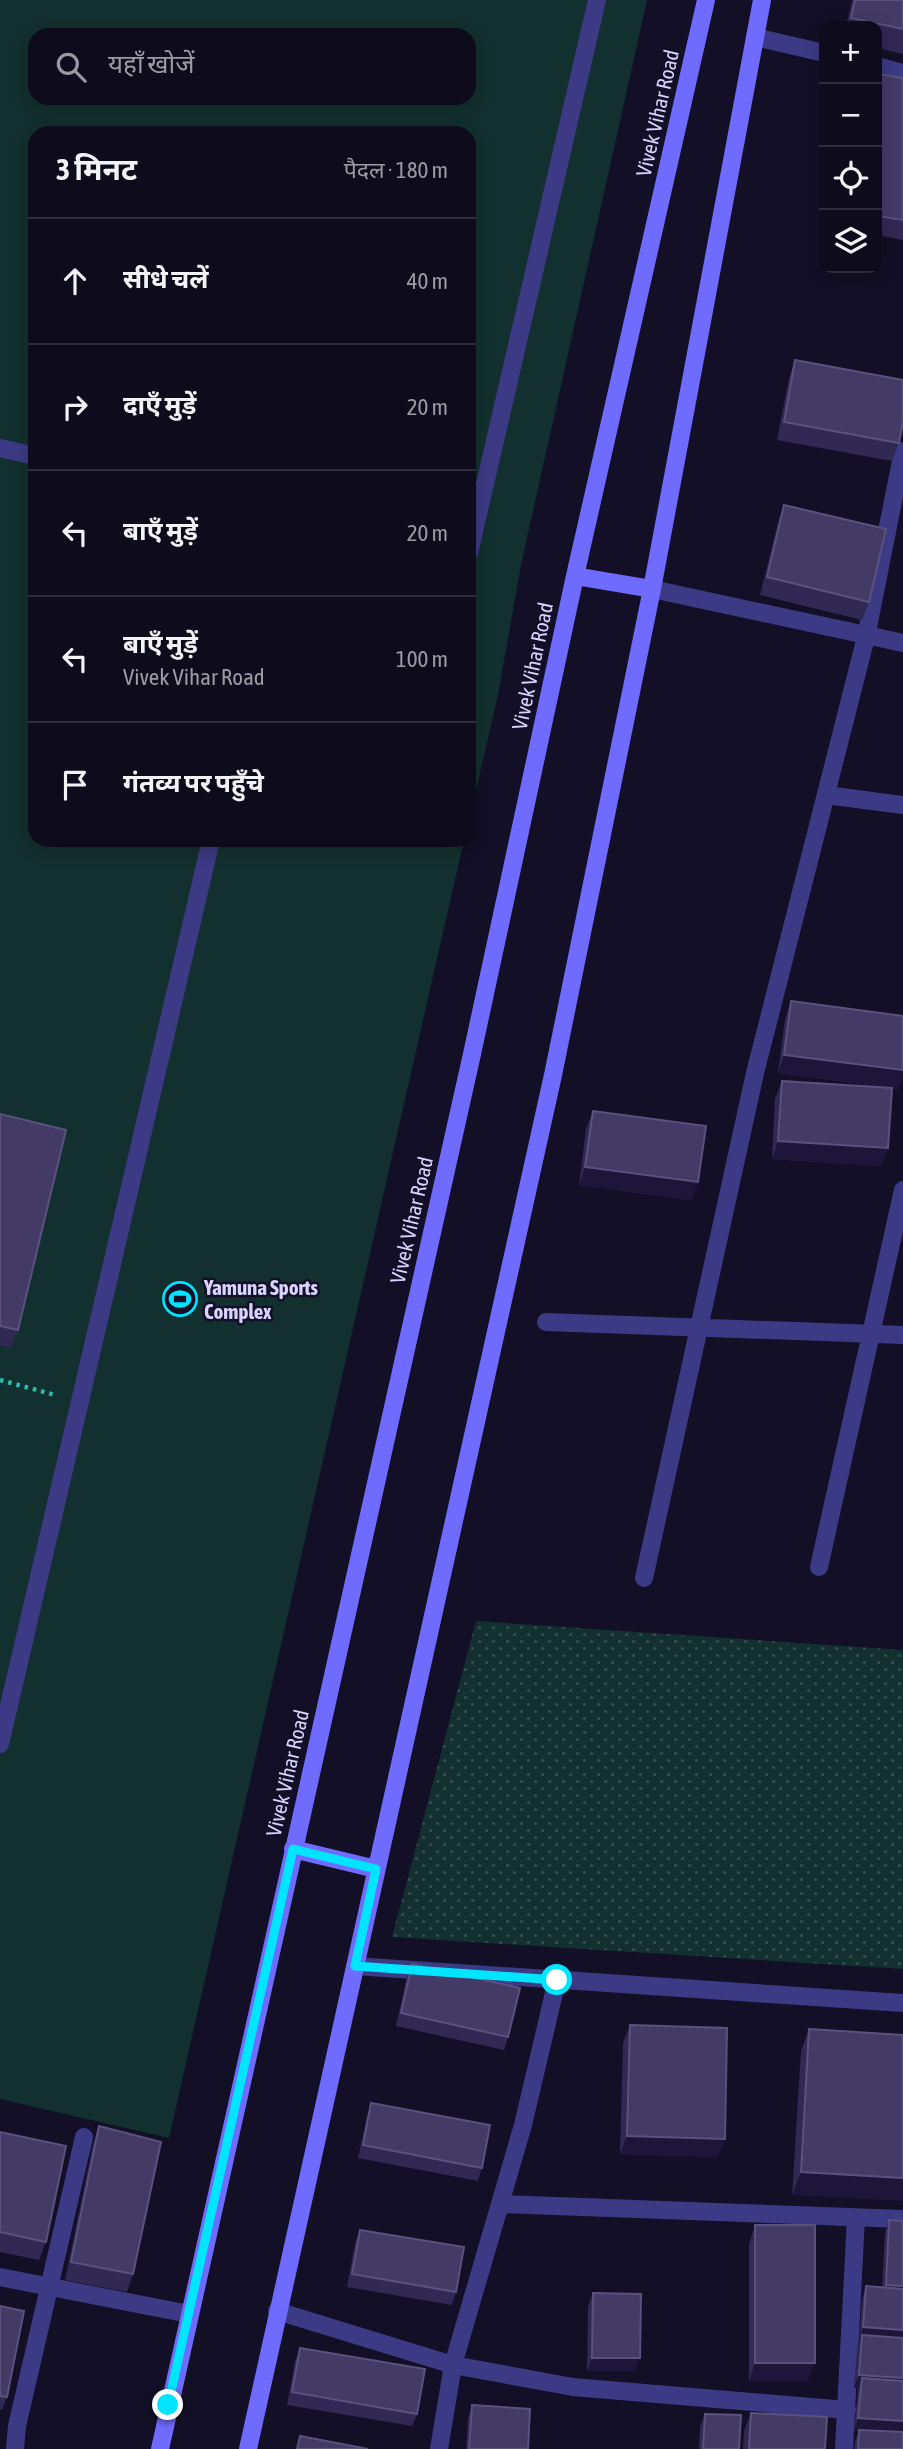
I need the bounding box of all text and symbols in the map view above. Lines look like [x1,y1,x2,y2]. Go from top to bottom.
map controls [819,21,882,273]
button: + [819,21,882,84]
search box [28,28,476,105]
street label: Vivek Vihar Road [631,47,683,179]
icon: search [52,48,90,86]
text: यहाँ खोजें [108,49,194,79]
button: − [819,84,882,147]
button: locate [819,147,882,210]
text: 3 मिनट [56,152,137,186]
text: पैदल · 180 m [344,157,448,183]
button: layers [819,210,882,273]
icon: ahead [56,262,94,300]
text: सीधे चलें [123,264,209,294]
text: 40 m [407,268,448,294]
icon: right [56,388,94,426]
text: दाएँ मुड़ें [123,390,196,420]
text: 20 m [407,394,448,420]
icon: left [56,514,94,552]
text: बाएँ मुड़ें [123,516,198,546]
text: 20 m [407,520,448,546]
street label: Vivek Vihar Road [507,600,557,732]
text: बाएँ मुड़ें [123,629,198,659]
icon: left [56,640,94,678]
text: 100 m [396,646,448,672]
text: Vivek Vihar Road [123,664,265,690]
icon: arrive [56,766,94,804]
text: गंतव्य पर पहुँचे [123,768,264,798]
street label: Vivek Vihar Road [385,1154,437,1286]
place label: Yamuna Sports Complex [203,1275,319,1323]
sports icon: Yamuna Sports Complex [161,1280,199,1318]
street label: Vivek Vihar Road [261,1707,313,1839]
route start [541,1964,572,1995]
route end [152,2389,183,2420]

